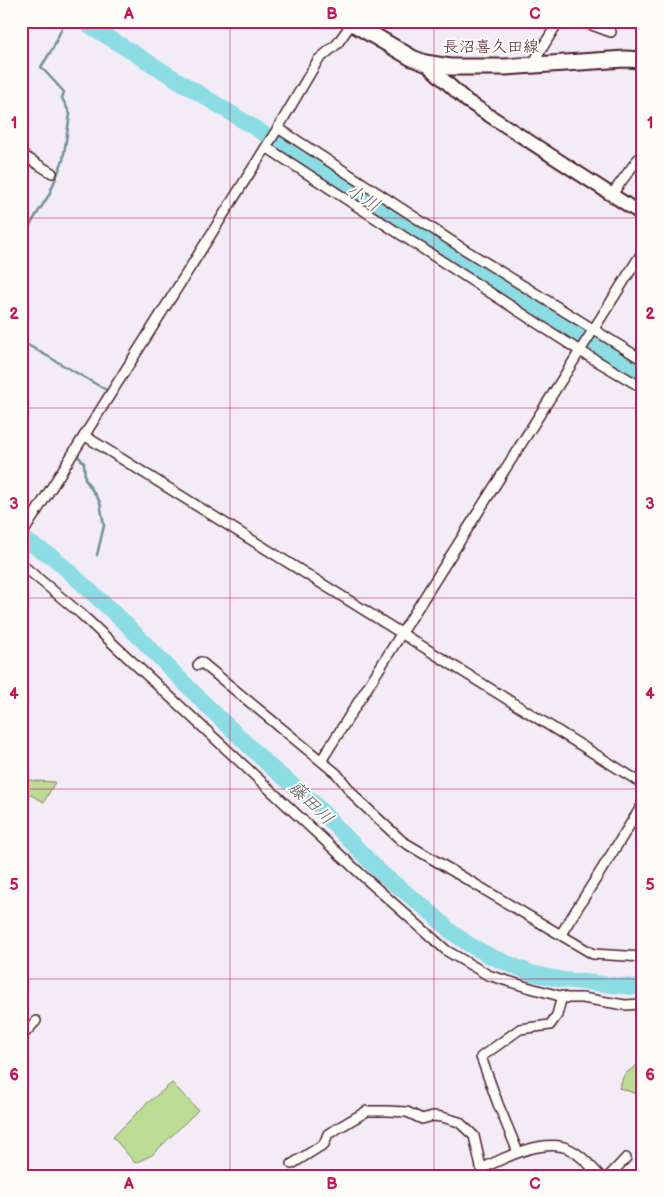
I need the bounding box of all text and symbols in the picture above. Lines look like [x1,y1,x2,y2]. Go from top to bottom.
text: A [123,5,134,24]
text: B [326,5,338,24]
text: C [529,5,541,24]
street label: 長沼喜久田線 [443,38,539,57]
text: 1 [11,114,17,133]
text: 1 [647,114,653,133]
water label: 小川 [342,180,384,216]
text: 2 [9,305,19,324]
text: 2 [645,305,655,324]
text: 3 [9,495,19,514]
text: 3 [645,495,655,514]
text: 4 [9,685,19,704]
text: 4 [645,685,655,704]
water label: 藤田川 [284,777,338,829]
text: 5 [9,876,19,895]
text: 5 [645,876,655,895]
text: 6 [9,1066,19,1085]
text: 6 [645,1066,655,1085]
text: A [123,1175,134,1194]
text: B [326,1175,338,1194]
text: C [529,1175,541,1194]

